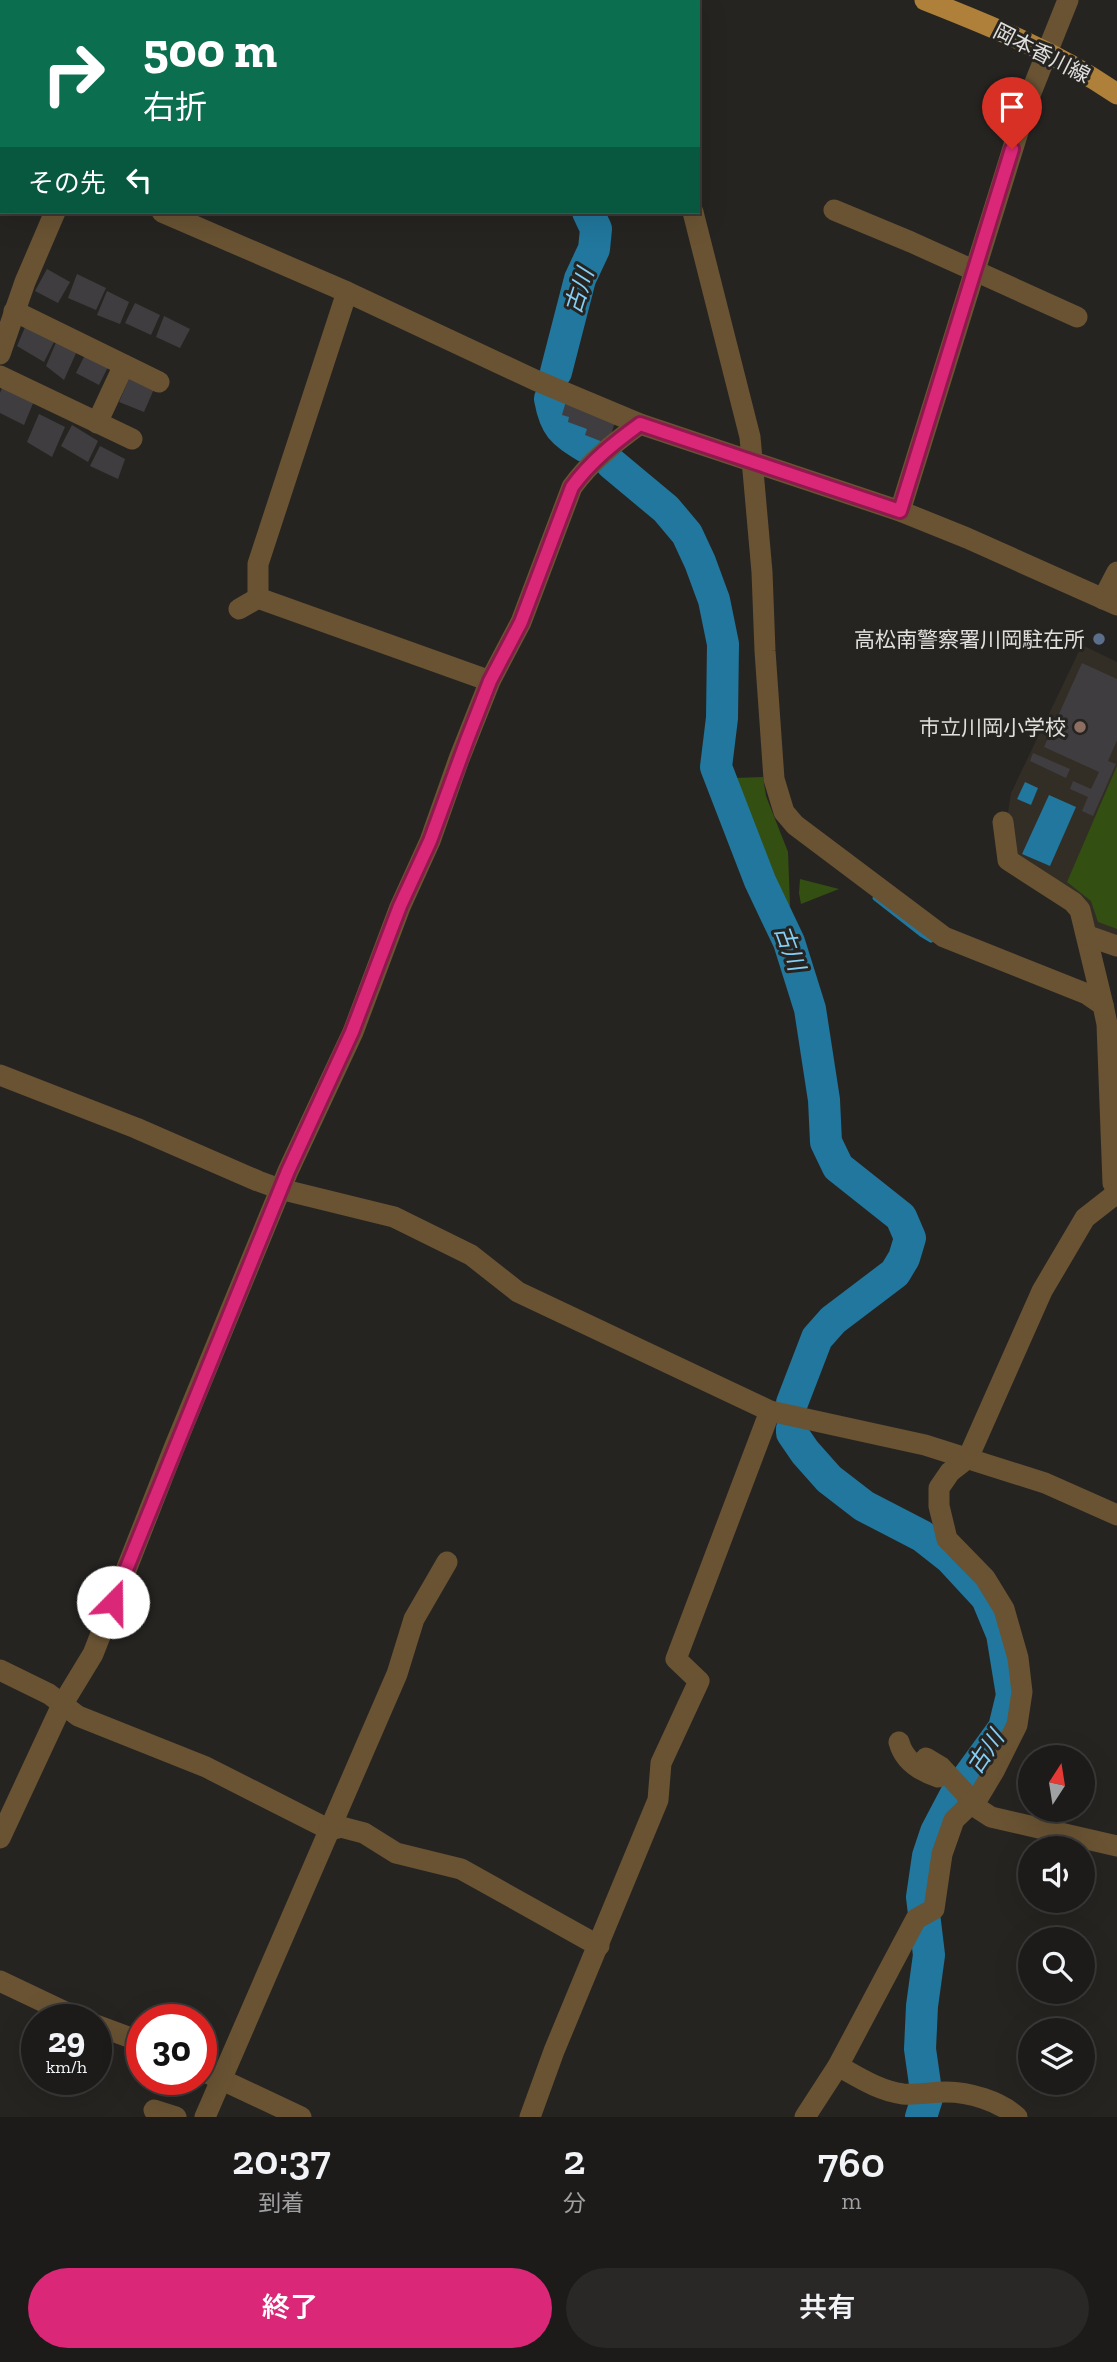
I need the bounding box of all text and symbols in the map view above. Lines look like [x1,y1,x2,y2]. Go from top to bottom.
street label: 岡本香川線 [990,18,1094,88]
text: 500 m [143,21,277,80]
icon: right [28,28,119,119]
pin [982,77,1042,149]
text: 右折 [143,88,207,126]
icon: arrive [993,88,1031,126]
icon: left [120,161,158,199]
text: その先 [28,167,106,199]
water label: 古川 [559,262,600,317]
place label: 高松南警察署川岡駐在所 [854,627,1085,652]
marker: 高松南警察署川岡駐在所 [1091,631,1107,647]
place label: 市立川岡小学校 [919,715,1066,740]
marker: 市立川岡小学校 [1072,719,1088,735]
water label: 古川 [769,922,812,977]
position arrow [76,1565,150,1639]
water label: 古川 [961,1723,1011,1779]
north arrow [1018,1745,1096,1822]
map controls [1018,1745,1095,2095]
button: sound [1018,1836,1095,1913]
button: search [1018,1927,1095,2004]
speed limit sign: 30 [126,2004,217,2095]
button: layers [1018,2018,1095,2095]
text: 29 [48,2019,85,2061]
text: km/h [46,2056,87,2078]
text: 20:37 [232,2134,331,2185]
text: 2 [563,2134,585,2185]
text: 760 [818,2137,885,2188]
text: m [841,2187,861,2215]
text: 到着 [258,2189,304,2217]
text: 分 [563,2189,586,2217]
button: 終了 [28,2268,552,2348]
button: 共有 [566,2268,1089,2348]

